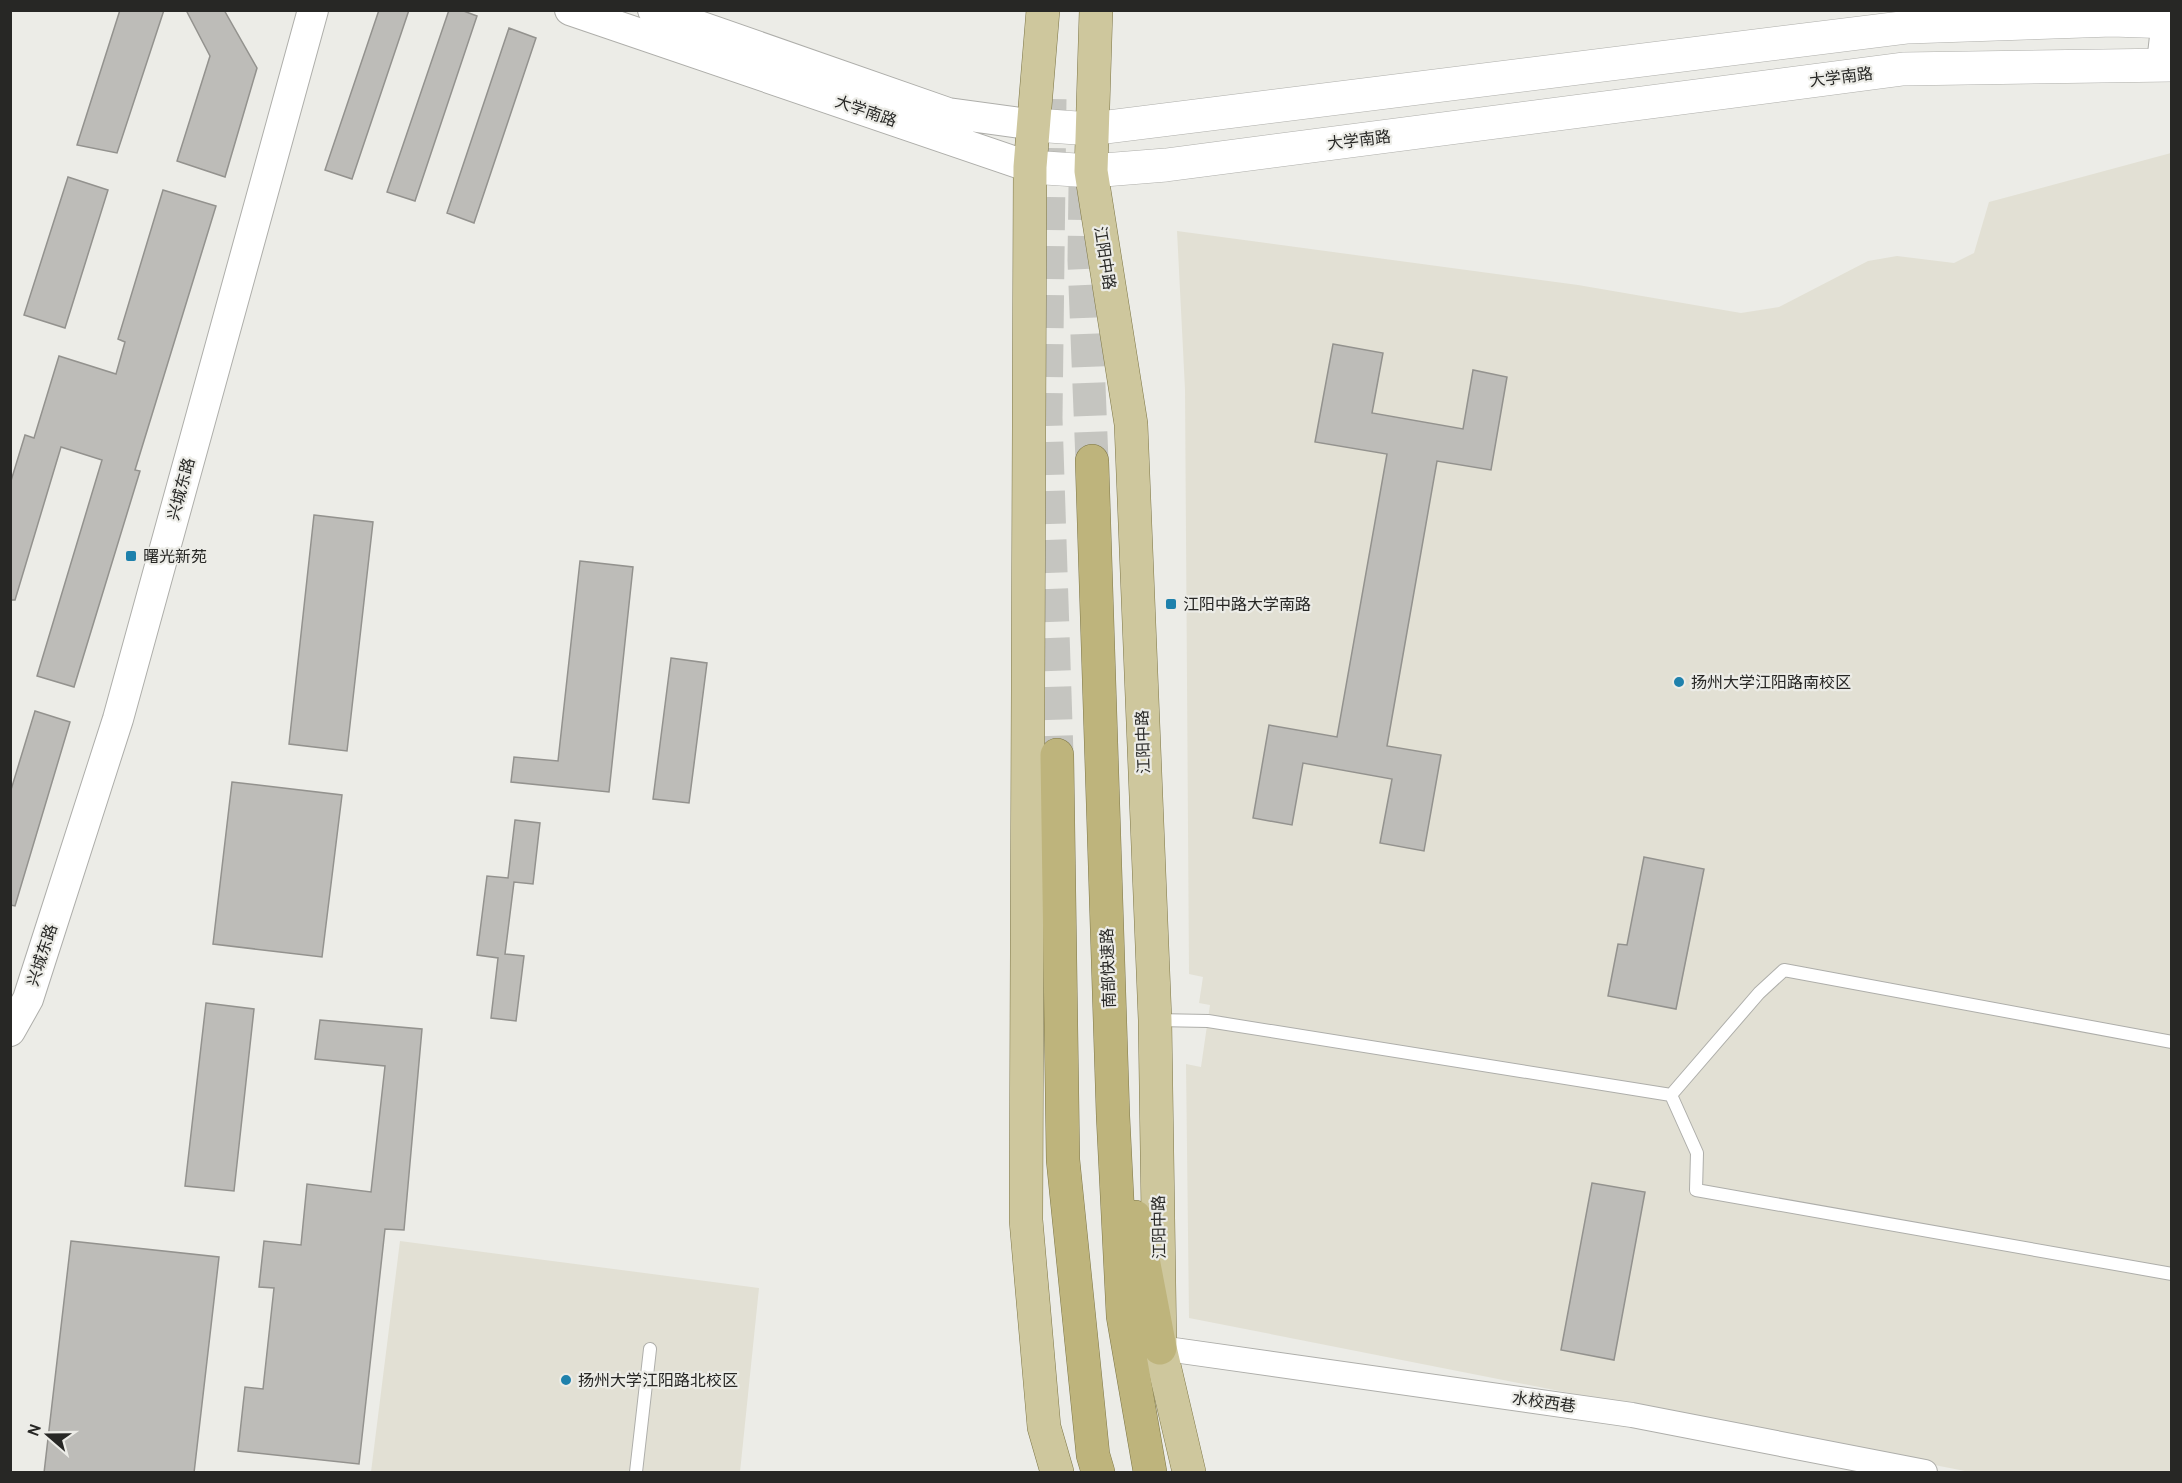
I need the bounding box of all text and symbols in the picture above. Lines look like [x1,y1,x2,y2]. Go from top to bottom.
street label: 大学南路 [1808,64,1874,90]
street label: 大学南路 [833,92,899,130]
street label: 大学南路 [1326,127,1392,153]
street label: 江阳中路 [1091,225,1119,291]
street label: 兴城东路 [164,456,198,522]
place label: 曙光新苑 [143,547,207,566]
marker: 曙光新苑 [124,549,138,563]
place label: 江阳中路大学南路 [1183,595,1311,614]
marker: 江阳中路大学南路 [1164,597,1178,611]
place label: 扬州大学江阳路南校区 [1691,673,1851,692]
marker: 扬州大学江阳路南校区 [1672,675,1686,689]
street label: 江阳中路 [1132,710,1154,774]
street label: 兴城东路 [23,922,61,988]
street label: 南部快速路 [1097,928,1119,1008]
street label: 江阳中路 [1149,1195,1169,1259]
place label: 扬州大学江阳路北校区 [578,1371,738,1390]
marker: 扬州大学江阳路北校区 [559,1373,573,1387]
street label: 水校西巷 [1511,1388,1577,1416]
north arrow [18,1405,78,1465]
text: N [24,1421,45,1439]

